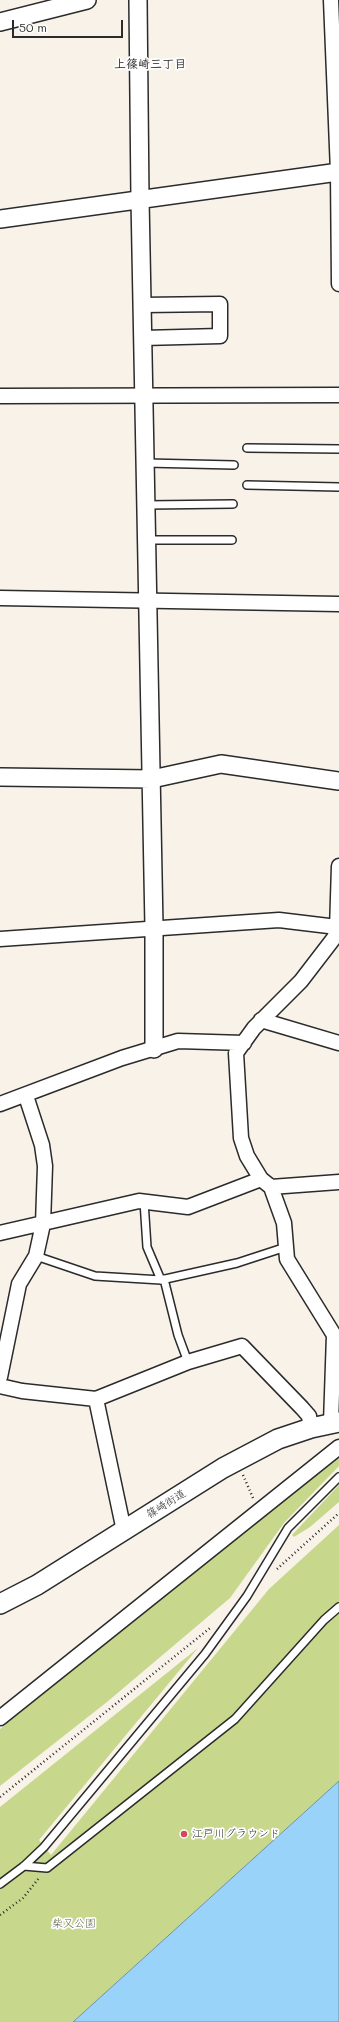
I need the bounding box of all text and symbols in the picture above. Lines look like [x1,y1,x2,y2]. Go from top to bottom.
scale bar [14,12,125,38]
text: 50 m [19,19,47,35]
district label: 上篠崎三丁目 [114,57,186,71]
street label: 篠崎街道 [144,1487,188,1521]
place label: 江戸川グラウンド [192,1827,280,1841]
marker: 江戸川グラウンド [179,1829,189,1839]
park label: 柴又公園 [52,1917,96,1931]

